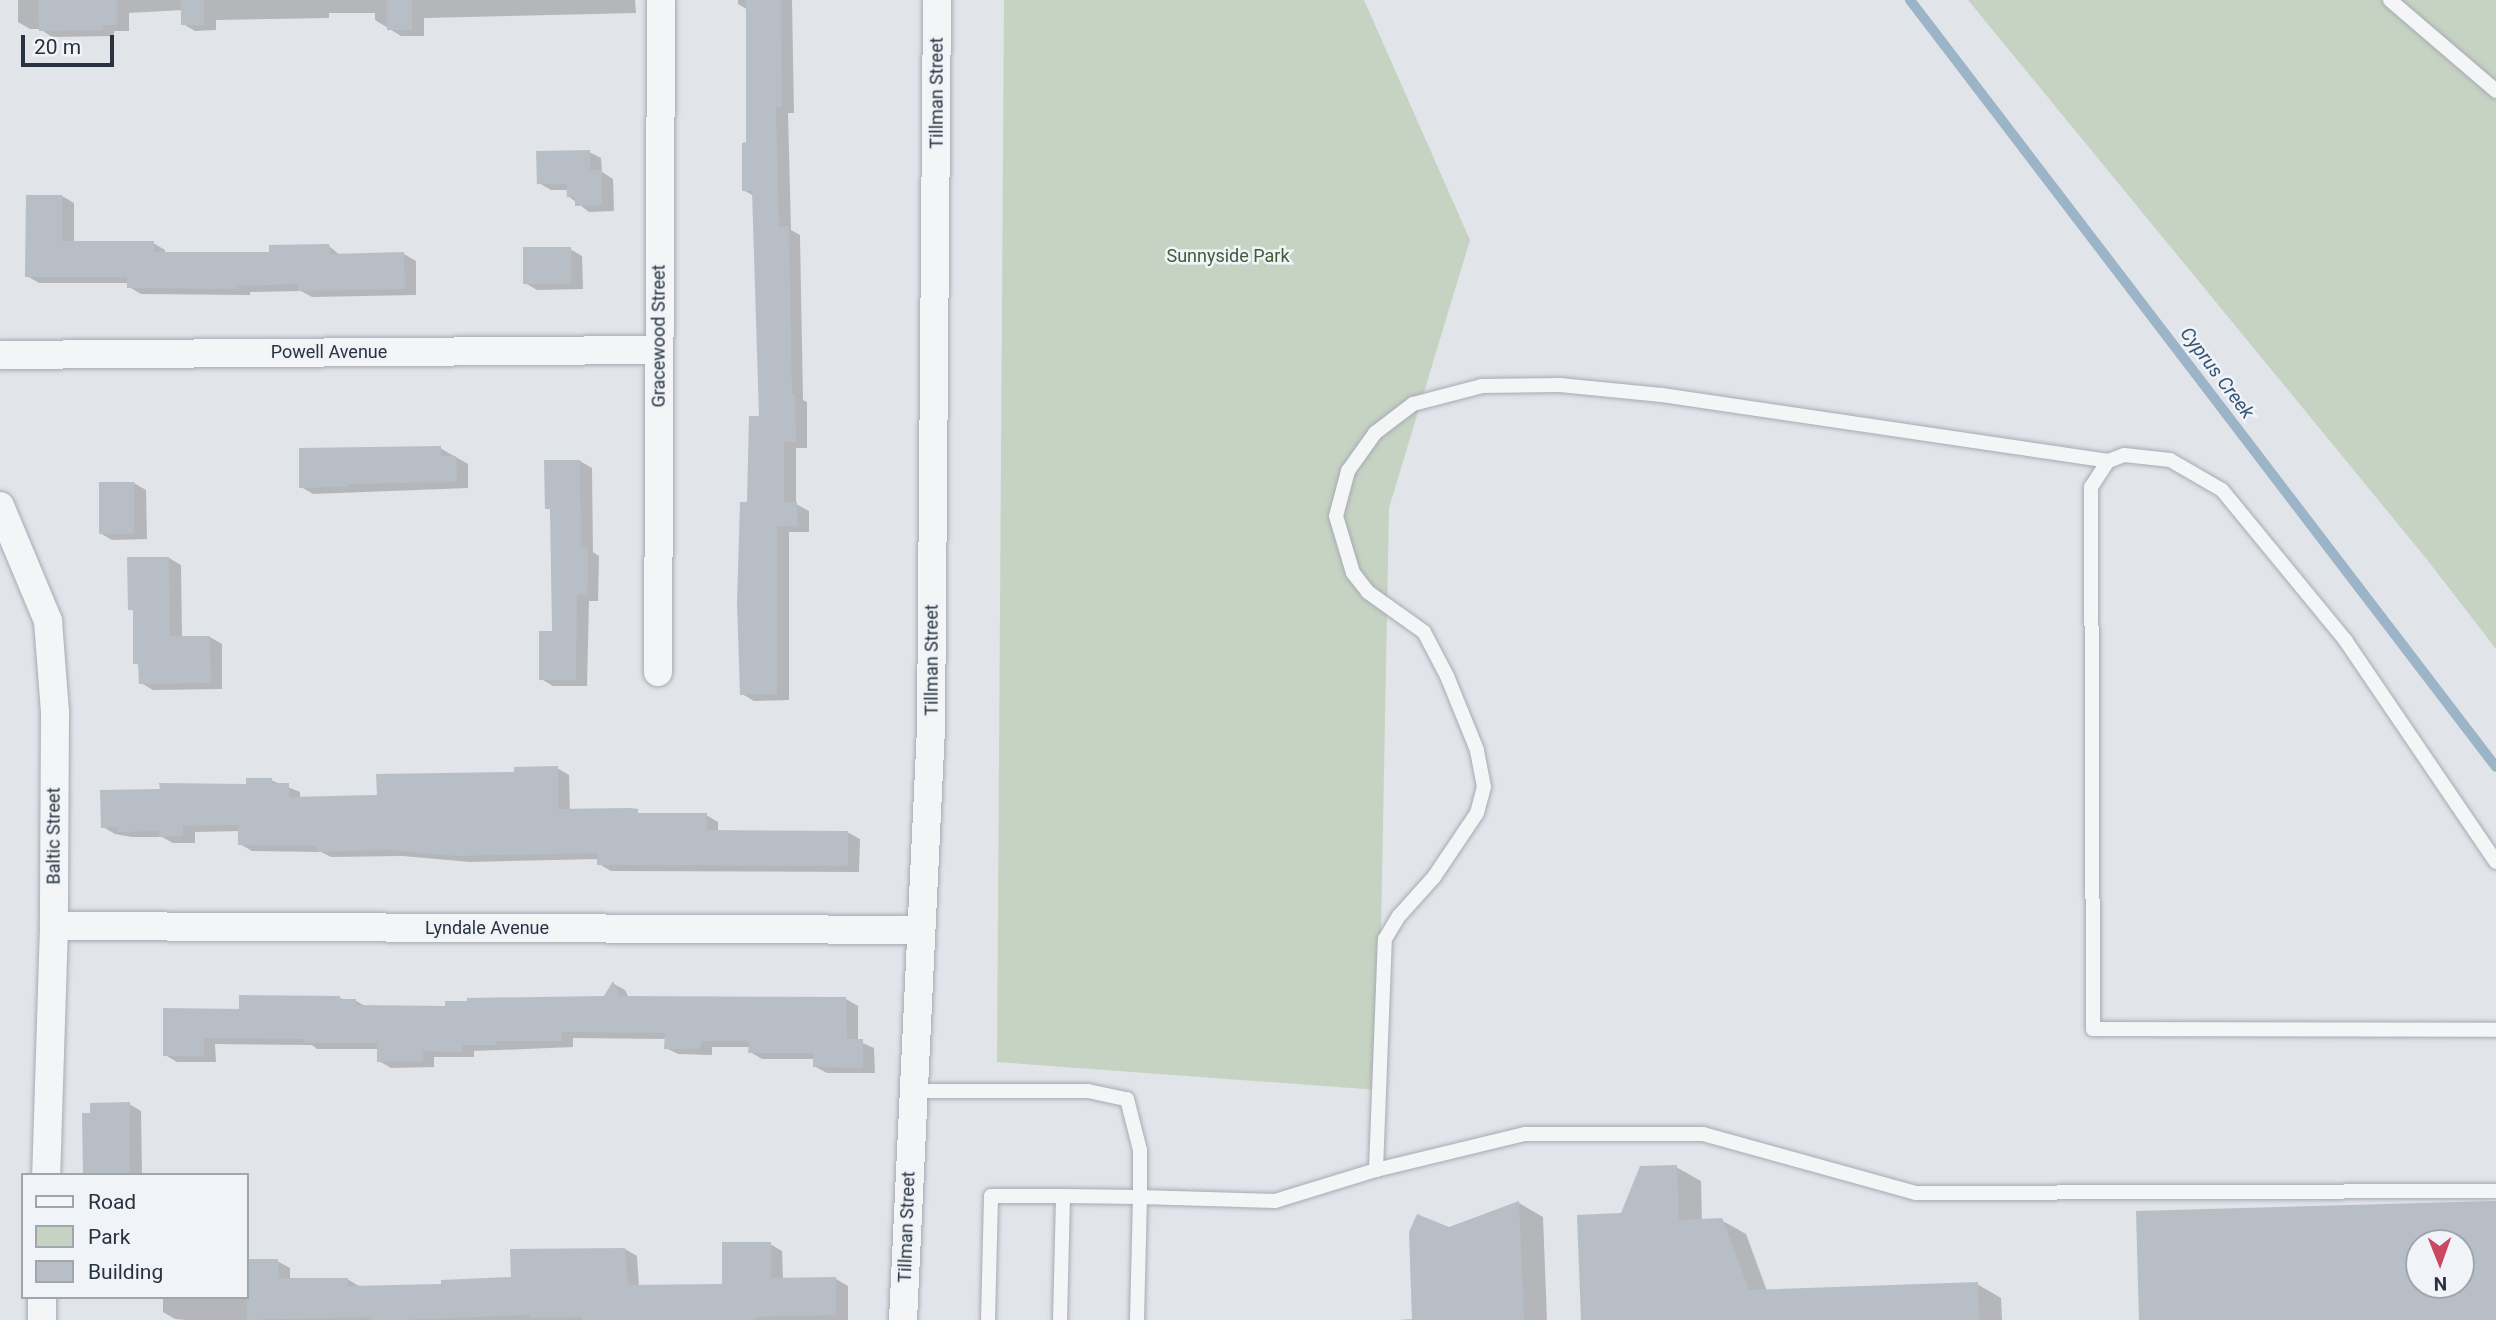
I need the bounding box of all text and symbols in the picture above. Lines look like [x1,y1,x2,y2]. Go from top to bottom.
scale bar [24,21,117,65]
text: 20 m [34,35,81,59]
street label: Tillman Street [926,37,948,149]
park label: Sunnyside Park [1166,245,1290,267]
street label: Gracewood Street [648,265,670,407]
water label: Cyprus Creek [2175,323,2259,423]
street label: Powell Avenue [271,341,387,363]
street label: Tillman Street [921,604,943,716]
street label: Baltic Street [43,787,65,885]
street label: Lyndale Avenue [425,917,549,939]
street label: Tillman Street [894,1171,920,1283]
legend [21,1173,248,1299]
text: Road [88,1190,136,1214]
text: Park [88,1225,130,1249]
north arrow [2405,1229,2475,1299]
text: Building [88,1260,163,1284]
text: N [2433,1272,2447,1295]

